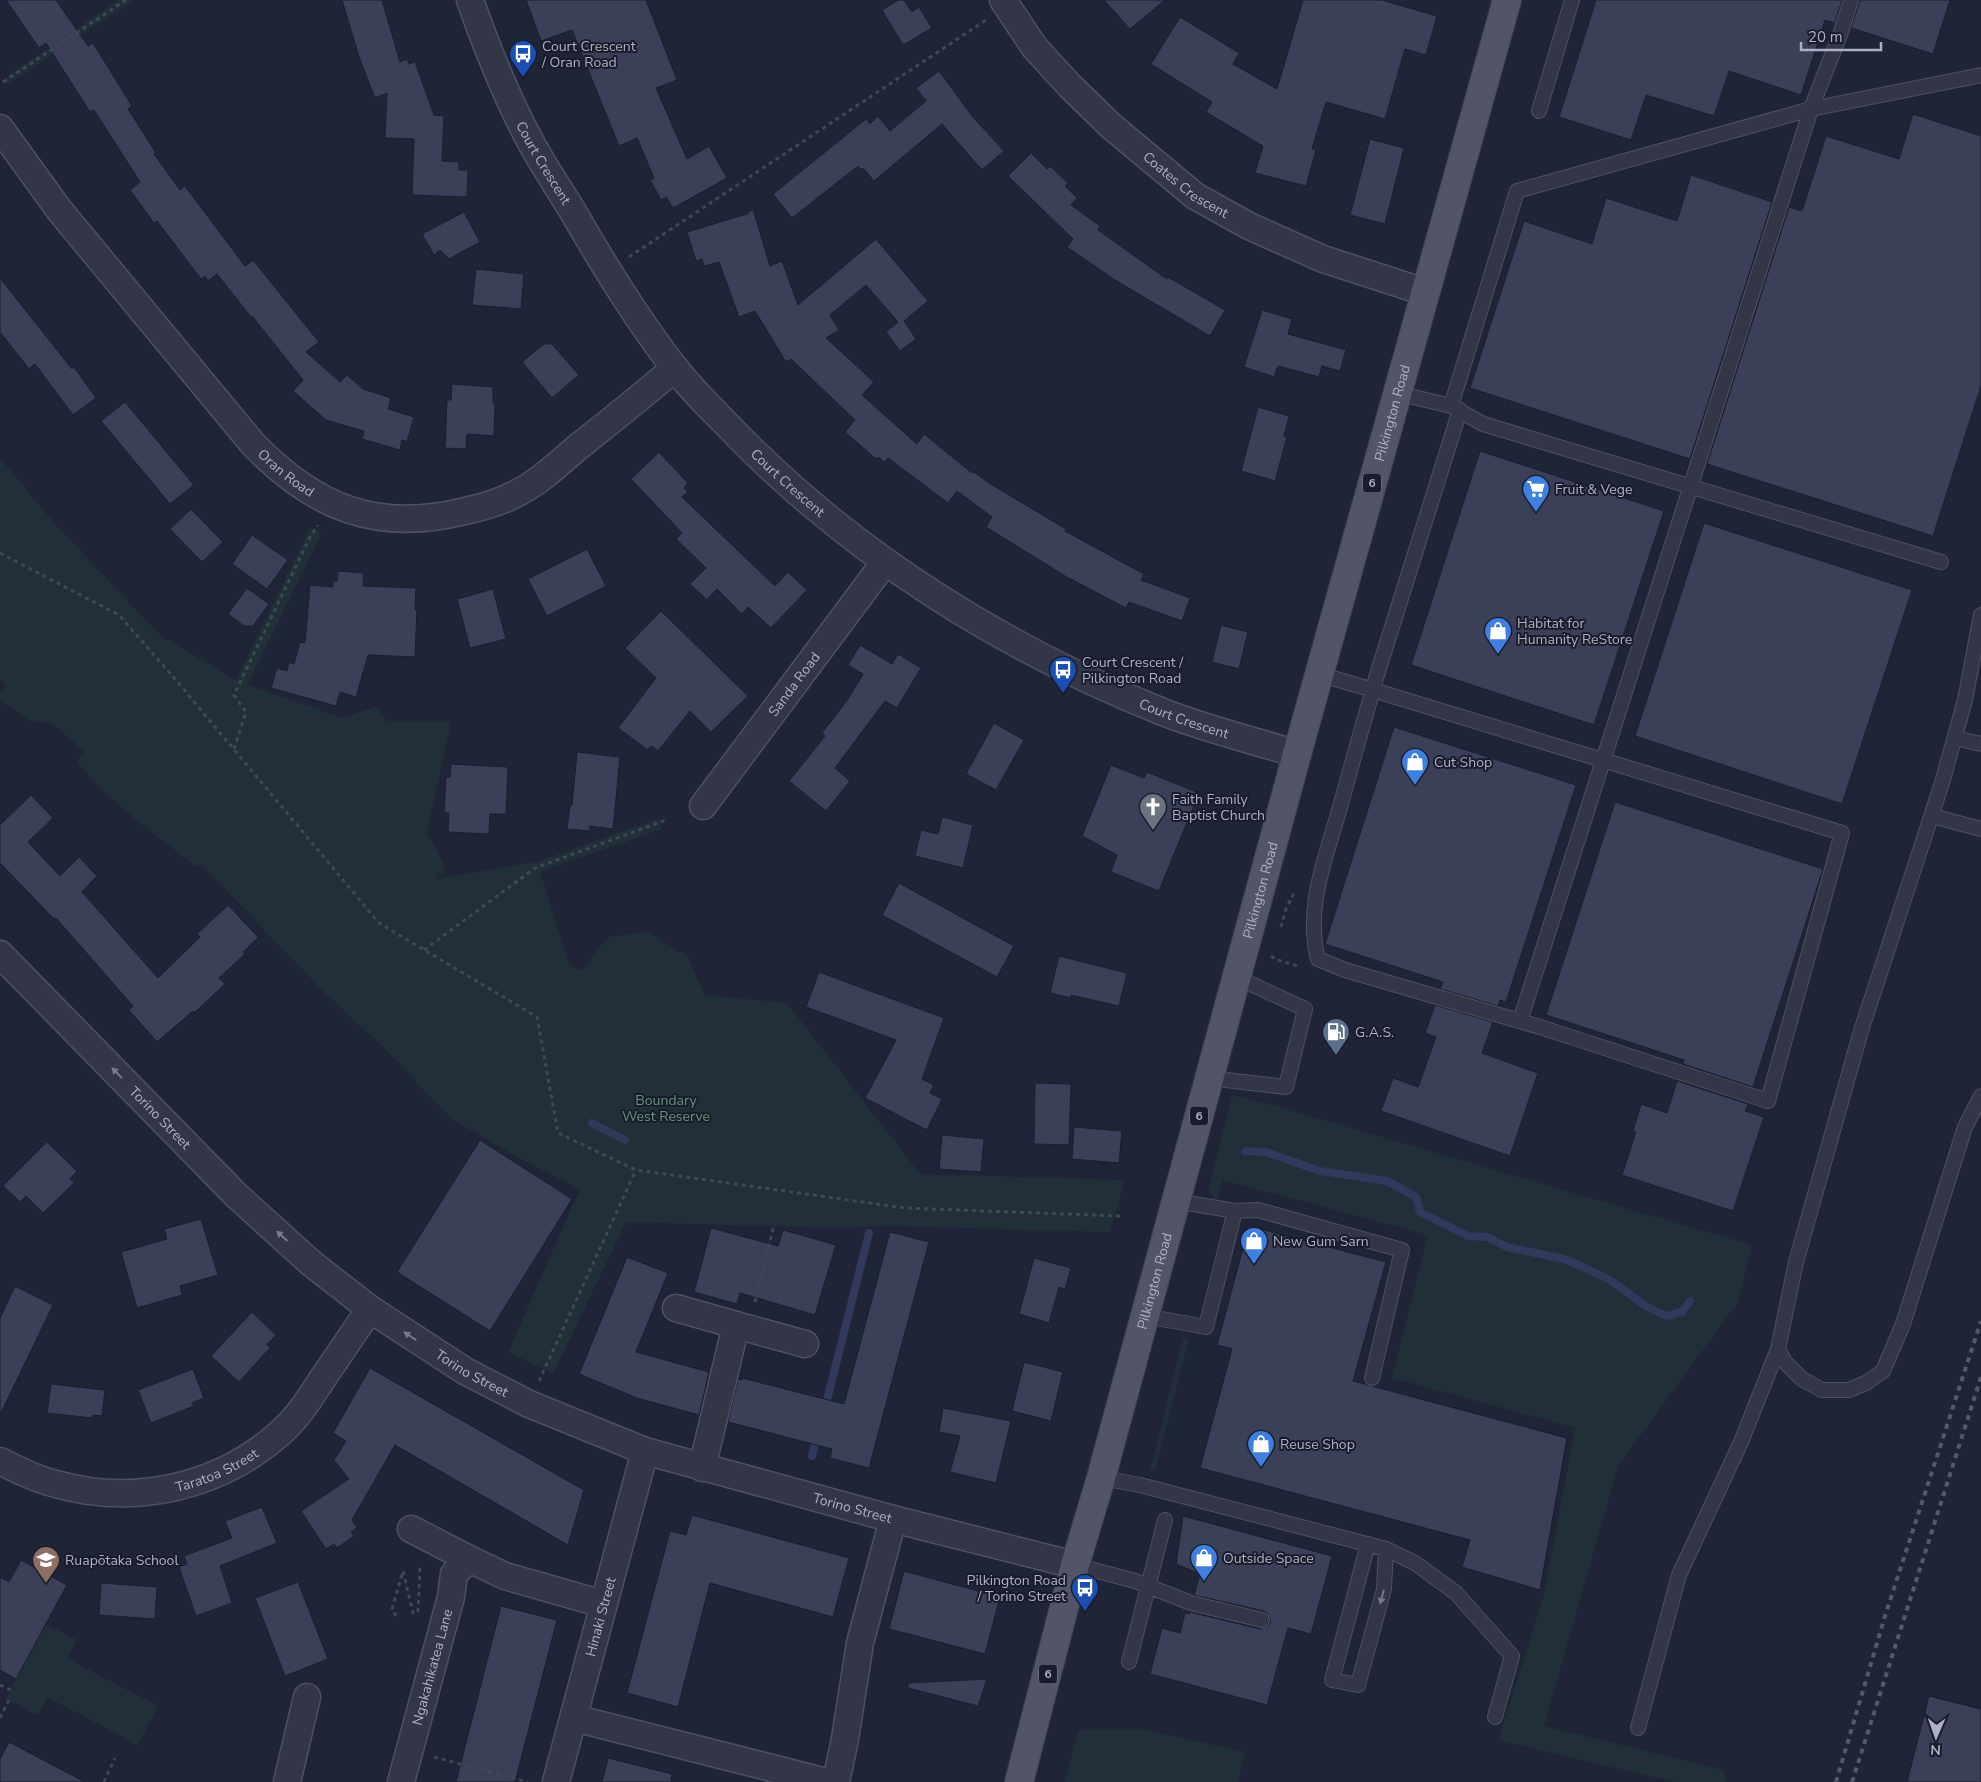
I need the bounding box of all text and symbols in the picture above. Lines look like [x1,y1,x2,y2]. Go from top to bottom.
scale bar [1801,20,1881,52]
text: 20 m [1808,27,1843,47]
place label: Court Crescent / Oran Road [541,37,636,72]
bus stop icon: Court Crescent / Oran Road [508,39,538,78]
street label: Court Crescent [511,118,575,208]
street label: Coates Crescent [1139,147,1232,223]
street label: Pilkington Road [1370,363,1415,464]
street label: Oran Road [253,445,318,502]
street label: Court Crescent [746,445,829,521]
road number: 6 [1363,473,1381,492]
supermarket icon: Fruit & Vege [1521,474,1551,513]
place label: Fruit & Vege [1555,480,1632,499]
place label: Habitat for Humanity ReStore [1517,614,1632,649]
shop icon: Habitat for Humanity ReStore [1483,616,1513,655]
street label: Sanda Road [764,648,825,721]
place label: Court Crescent / Pilkington Road [1082,653,1184,688]
bus stop icon: Court Crescent / Pilkington Road [1048,655,1078,694]
street label: Court Crescent [1136,694,1231,743]
shop icon: Cut Shop [1400,747,1430,786]
place label: Cut Shop [1434,753,1492,772]
place label: Faith Family Baptist Church [1172,790,1265,825]
church icon: Faith Family Baptist Church [1138,792,1168,831]
street label: Pilkington Road [1238,840,1283,941]
fuel station icon: G.A.S. [1321,1017,1351,1056]
place label: G.A.S. [1355,1023,1394,1042]
one-way arrow [111,1067,123,1079]
street label: Torino Street [125,1082,195,1154]
park label: Boundary West Reserve [622,1091,710,1126]
road number: 6 [1190,1106,1208,1126]
shop icon: New Gum Sarn [1239,1226,1269,1265]
one-way arrow [275,1231,288,1242]
street label: Pilkington Road [1133,1231,1177,1332]
place label: New Gum Sarn [1273,1232,1369,1251]
one-way arrow [403,1331,417,1341]
street label: Torino Street [432,1345,512,1402]
shop icon: Reuse Shop [1246,1429,1276,1468]
place label: Reuse Shop [1280,1435,1355,1454]
street label: Taratoa Street [173,1444,262,1497]
street label: Torino Street [811,1488,894,1528]
shop icon: Outside Space [1189,1543,1219,1582]
school or university icon: Ruapōtaka School [31,1545,61,1584]
place label: Outside Space [1223,1549,1314,1568]
place label: Ruapōtaka School [65,1551,179,1570]
place label: Pilkington Road / Torino Street [967,1571,1066,1606]
bus stop icon: Pilkington Road / Torino Street [1070,1573,1100,1612]
street label: Hinaki Street [581,1575,621,1659]
one-way arrow [1377,1590,1385,1605]
street label: Ngakahikatea Lane [408,1607,457,1728]
road number: 6 [1039,1665,1057,1684]
north arrow [1911,1712,1961,1762]
text: N [1930,1740,1941,1759]

